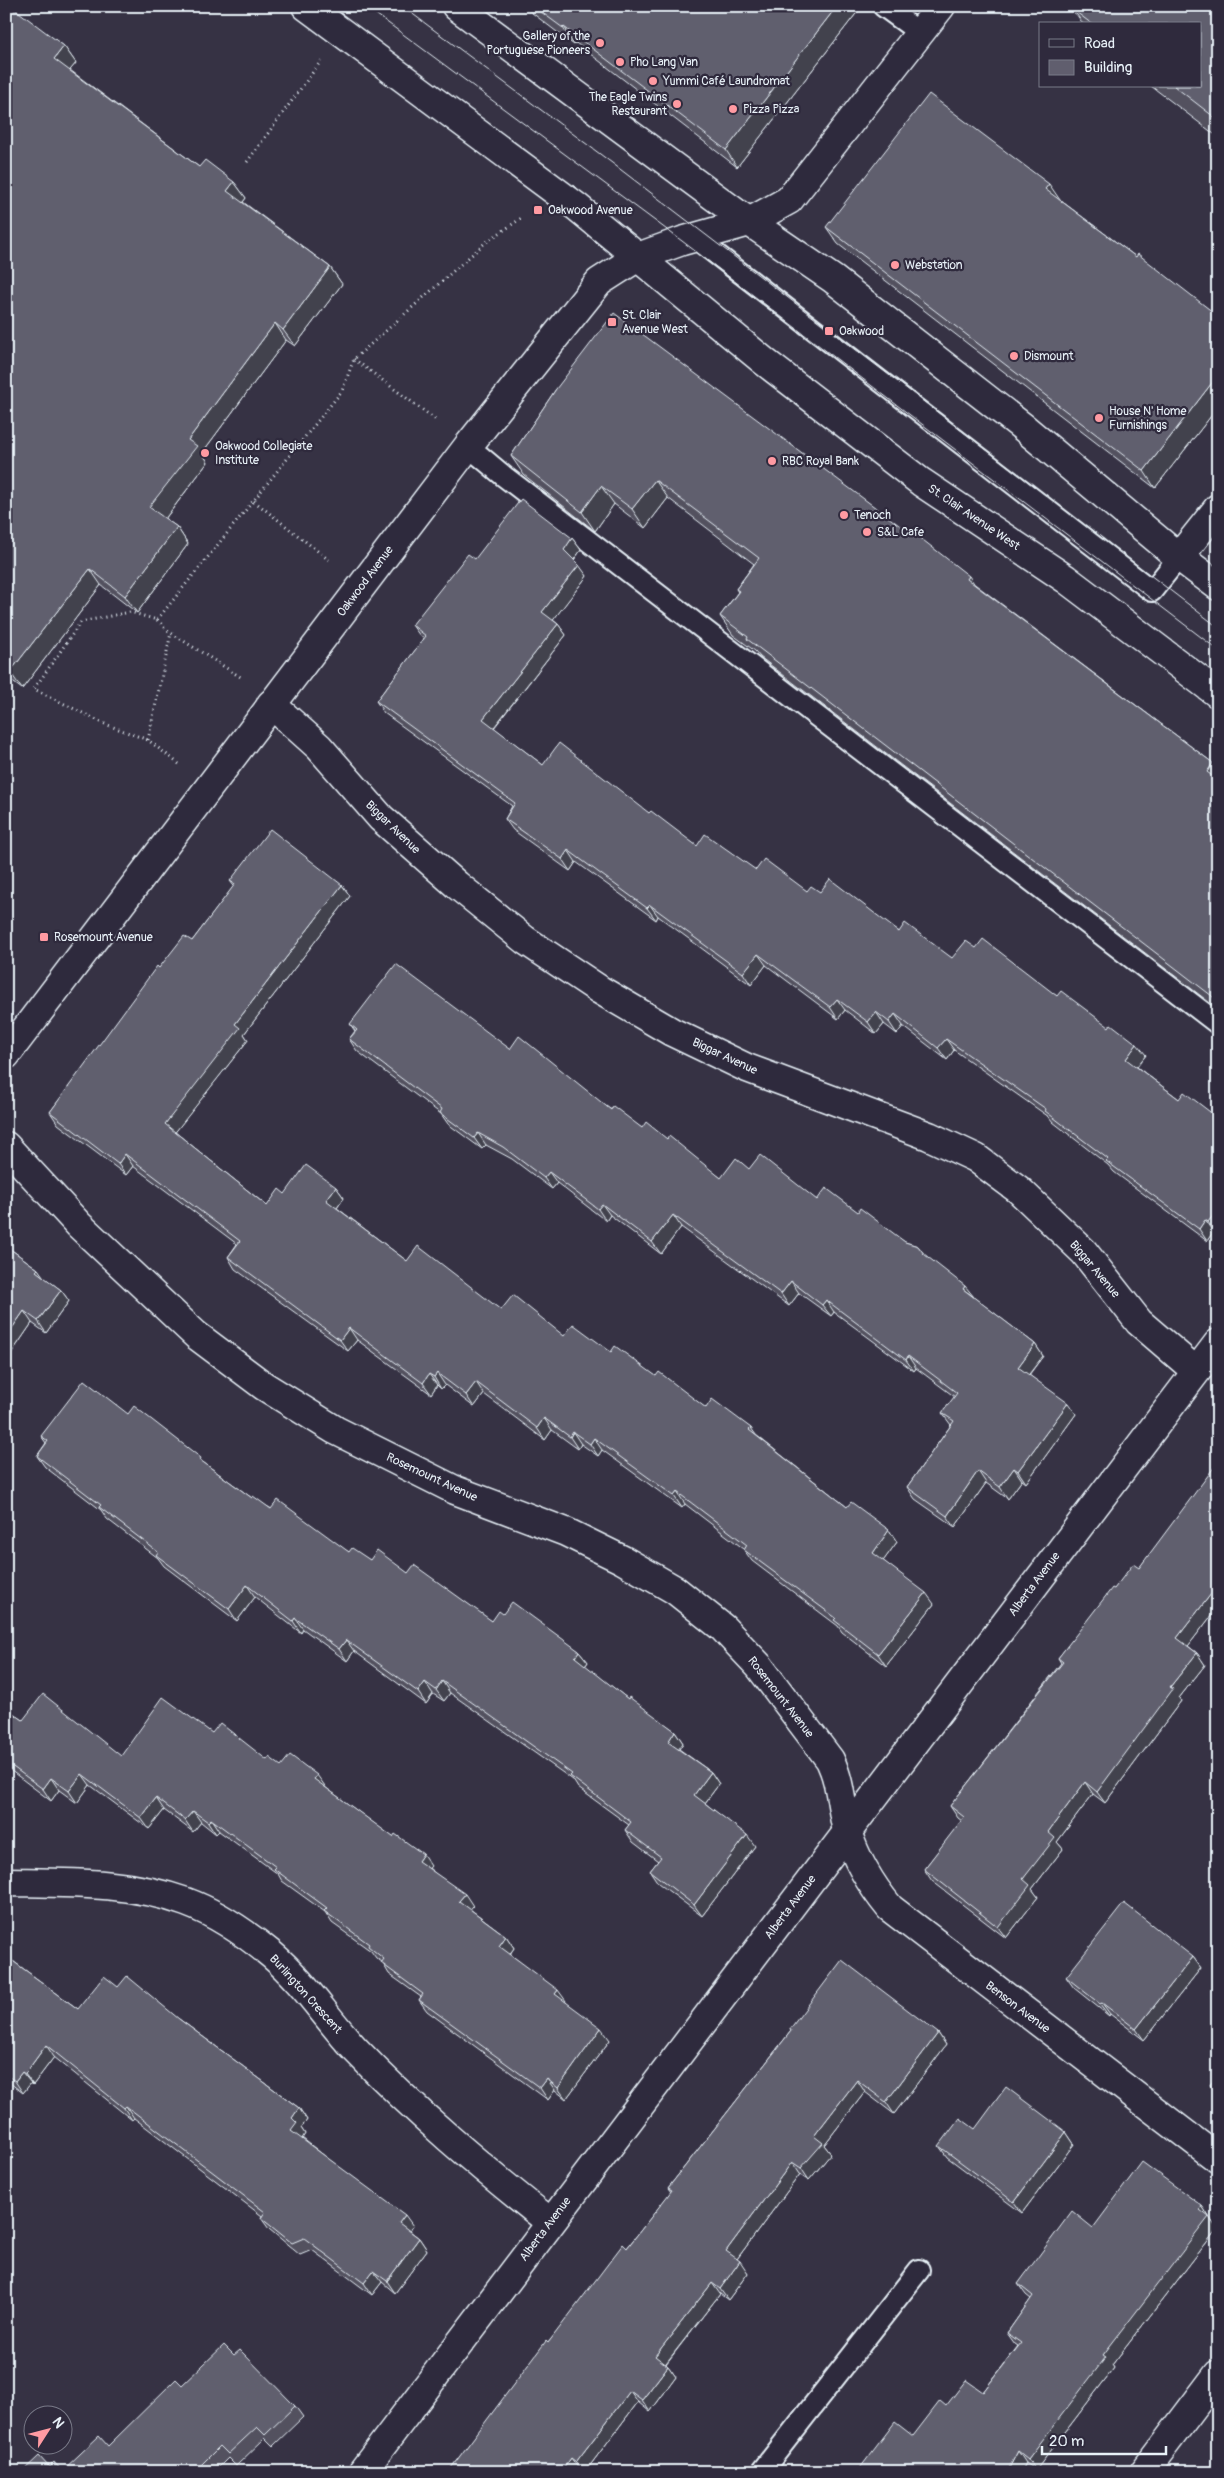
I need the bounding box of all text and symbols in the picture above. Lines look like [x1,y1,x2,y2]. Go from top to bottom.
legend [1039,22,1202,88]
place label: Gallery of the Portuguese Pioneers [487,29,591,58]
text: Road [1084,34,1115,53]
marker: Gallery of the Portuguese Pioneers [594,37,606,49]
place label: Pho Lang Van [630,55,698,70]
marker: Pho Lang Van [614,56,626,68]
text: Building [1084,58,1132,77]
place label: Yummi Café Laundromat [662,74,790,89]
marker: Yummi Café Laundromat [647,75,659,87]
place label: The Eagle Twins Restaurant [589,90,668,119]
marker: The Eagle Twins Restaurant [671,98,683,110]
place label: Pizza Pizza [743,102,800,117]
marker: Pizza Pizza [727,103,739,115]
place label: Oakwood Avenue [548,203,633,218]
marker: Oakwood Avenue [532,204,544,216]
place label: Webstation [905,258,963,273]
marker: Webstation [889,259,901,271]
place label: St. Clair Avenue West [622,308,688,337]
marker: St. Clair Avenue West [606,316,618,328]
place label: Oakwood [839,324,884,339]
marker: Oakwood [823,325,835,337]
place label: Dismount [1024,349,1074,364]
marker: Dismount [1008,350,1020,362]
place label: House N' Home Furnishings [1109,404,1186,433]
marker: House N' Home Furnishings [1093,412,1105,424]
place label: Oakwood Collegiate Institute [215,439,312,468]
marker: Oakwood Collegiate Institute [199,447,211,459]
place label: RBC Royal Bank [782,454,859,469]
marker: RBC Royal Bank [766,455,778,467]
street label: St. Clair Avenue West [925,481,1023,554]
place label: Tenoch [854,508,891,523]
marker: Tenoch [838,509,850,521]
place label: S&L Cafe [877,525,924,540]
marker: S&L Cafe [861,526,873,538]
street label: Oakwood Avenue [334,543,397,620]
street label: Biggar Avenue [362,798,423,857]
place label: Rosemount Avenue [54,930,153,945]
marker: Rosemount Avenue [38,931,50,943]
street label: Biggar Avenue [690,1035,760,1078]
street label: Biggar Avenue [1066,1238,1123,1301]
street label: Rosemount Avenue [384,1450,480,1505]
street label: Alberta Avenue [1005,1549,1063,1619]
street label: Rosemount Avenue [744,1654,817,1741]
street label: Alberta Avenue [761,1872,819,1942]
street label: Burlington Crescent [266,1952,345,2037]
street label: Benson Avenue [982,1978,1053,2037]
street label: Alberta Avenue [516,2194,574,2264]
north arrow [22,2406,72,2456]
text: N [48,2414,68,2431]
scale bar [1042,2423,1165,2455]
text: 20 m [1049,2432,1084,2451]

